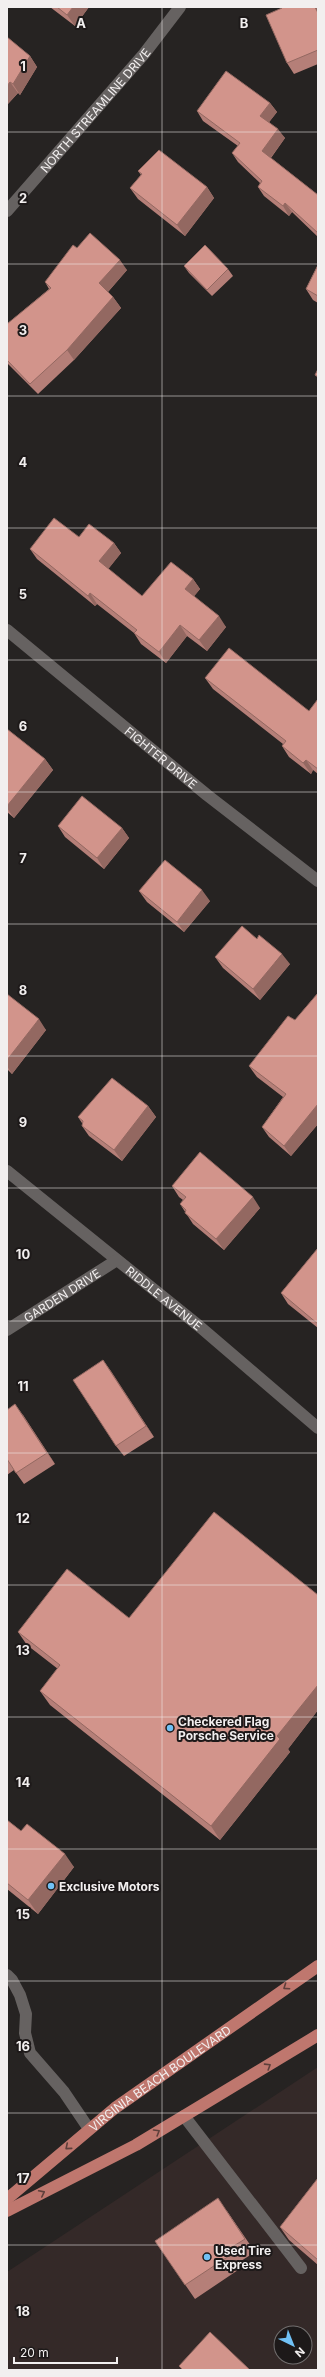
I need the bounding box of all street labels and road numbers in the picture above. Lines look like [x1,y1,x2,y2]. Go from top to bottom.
street label: NORTH STREAMLINE DRIVE [37,45,153,175]
street label: FIGHTER DRIVE [122,723,201,792]
street label: RIDDLE AVENUE [123,1263,205,1333]
street label: GARDEN DRIVE [21,1265,103,1325]
street label: VIRGINIA BEACH BOULEVARD [86,2022,234,2134]

